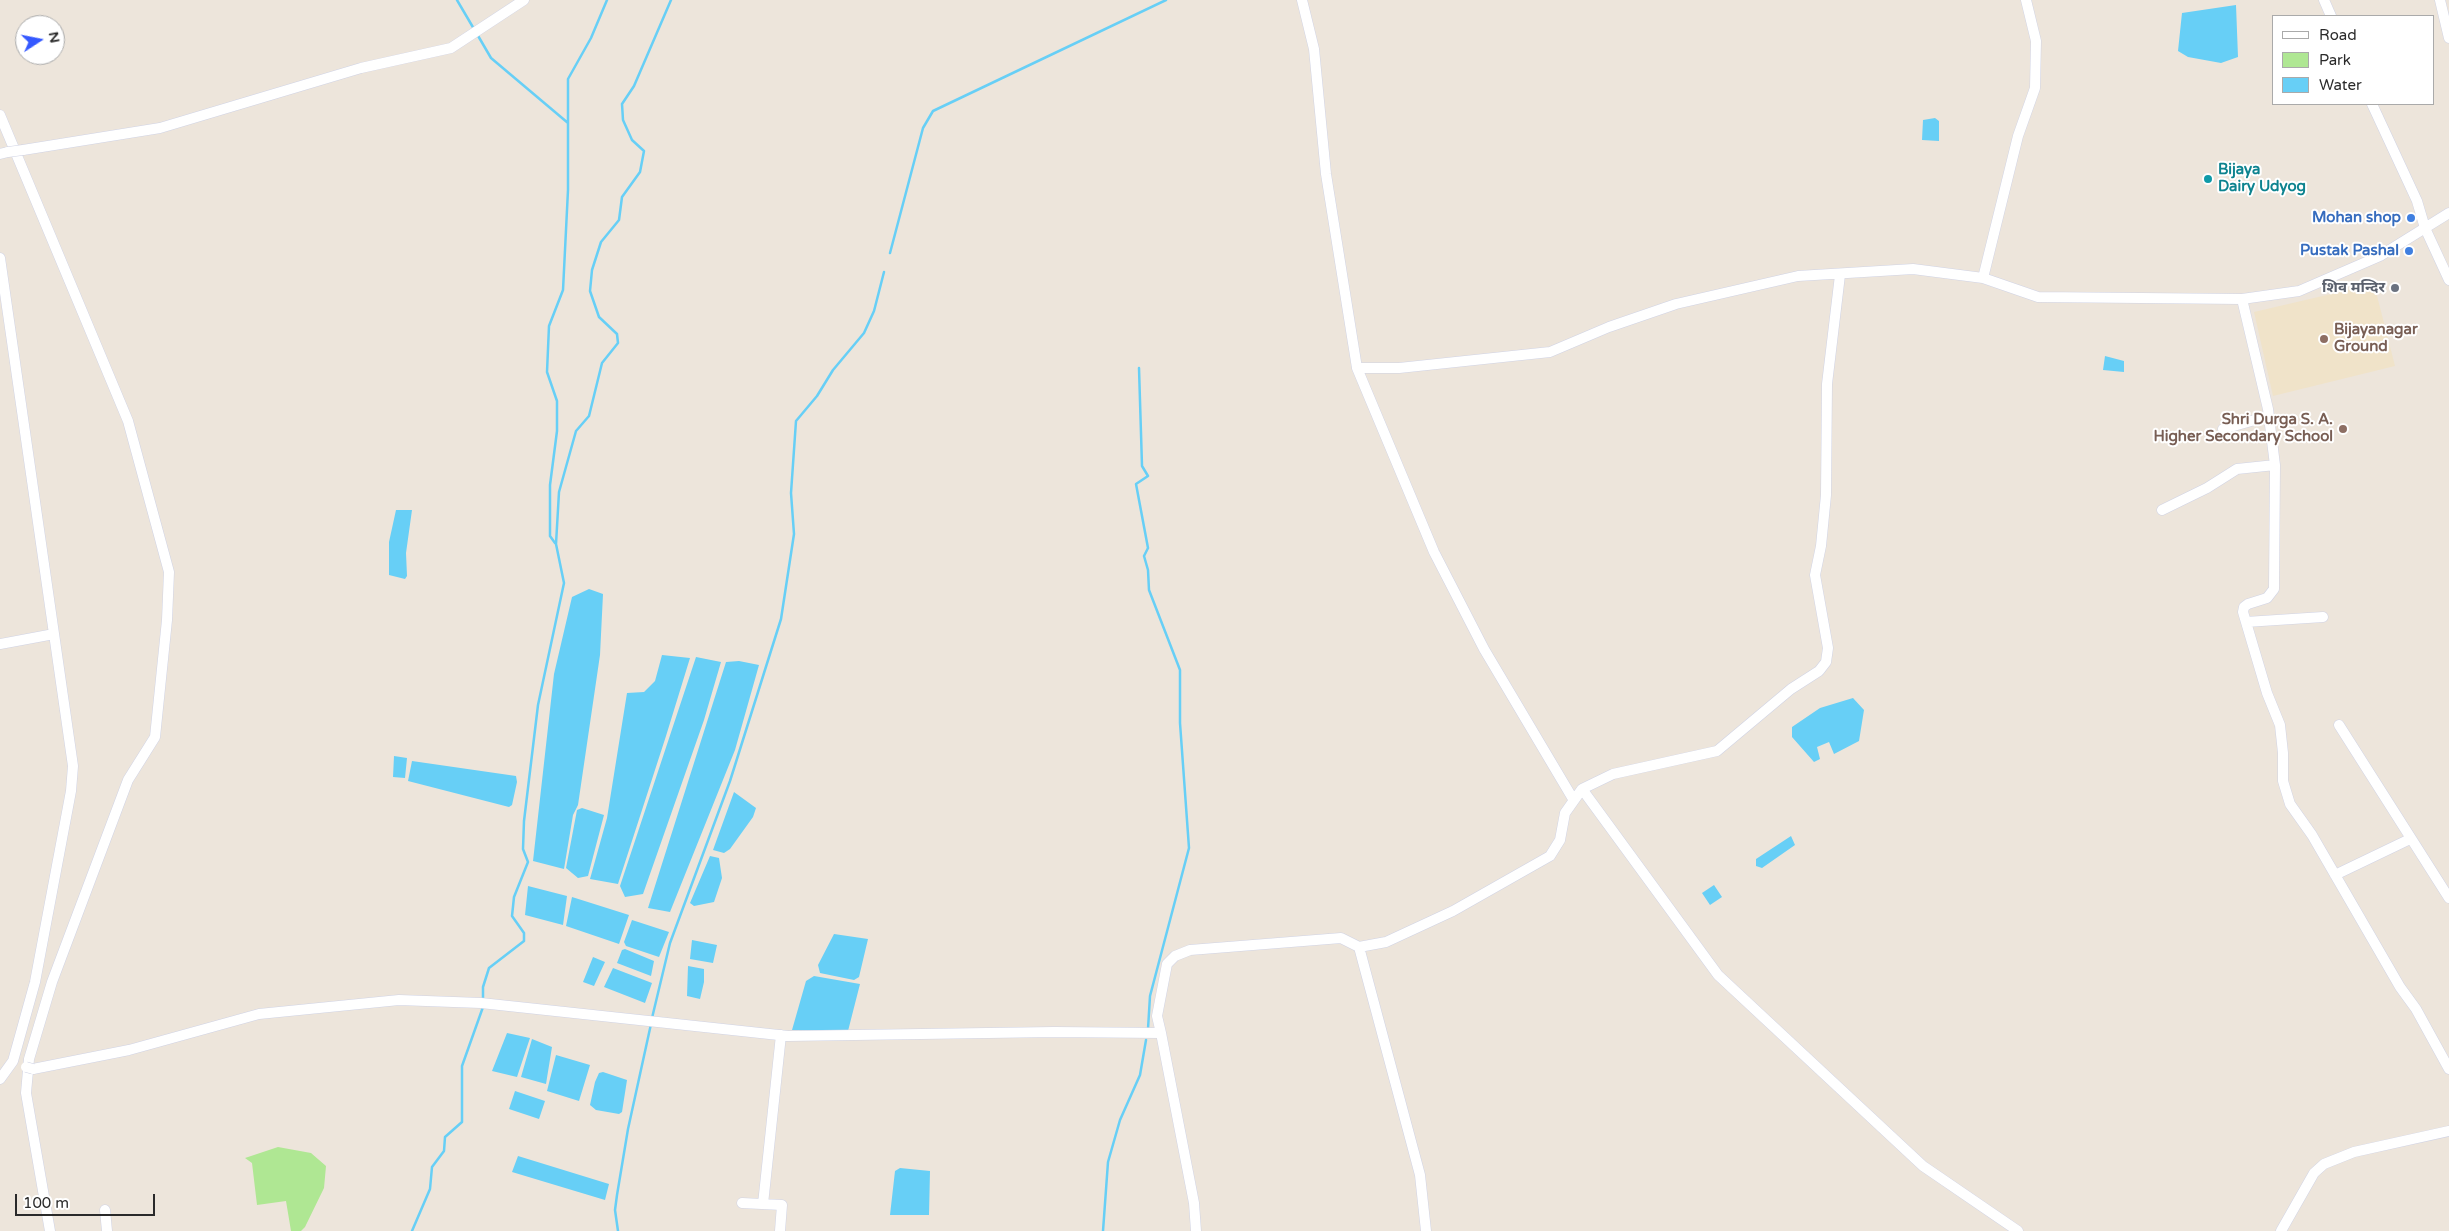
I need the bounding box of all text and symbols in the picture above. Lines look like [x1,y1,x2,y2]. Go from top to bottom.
north arrow [15,15,65,65]
legend [2272,15,2434,105]
text: Road [2319,26,2357,44]
text: N [45,30,64,44]
text: Park [2319,51,2351,69]
text: Water [2319,76,2362,94]
place label: Bijaya Dairy Udyog [2218,161,2306,196]
marker: Bijaya Dairy Udyog [2202,173,2214,185]
place label: Mohan shop [2312,209,2401,227]
marker: Mohan shop [2405,212,2417,224]
place label: Pustak Pashal [2300,242,2399,260]
marker: Pustak Pashal [2403,245,2415,257]
place label: शिव मन्दिर [2322,279,2385,297]
marker: शिव मन्दिर [2389,282,2401,294]
place label: Bijayanagar Ground [2334,321,2418,356]
marker: Bijayanagar Ground [2318,333,2330,345]
place label: Shri Durga S. A. Higher Secondary School [2153,411,2333,446]
marker: Shri Durga S. A. Higher Secondary School [2337,423,2349,435]
scale bar [18,1184,158,1216]
text: 100 m [23,1194,69,1212]

